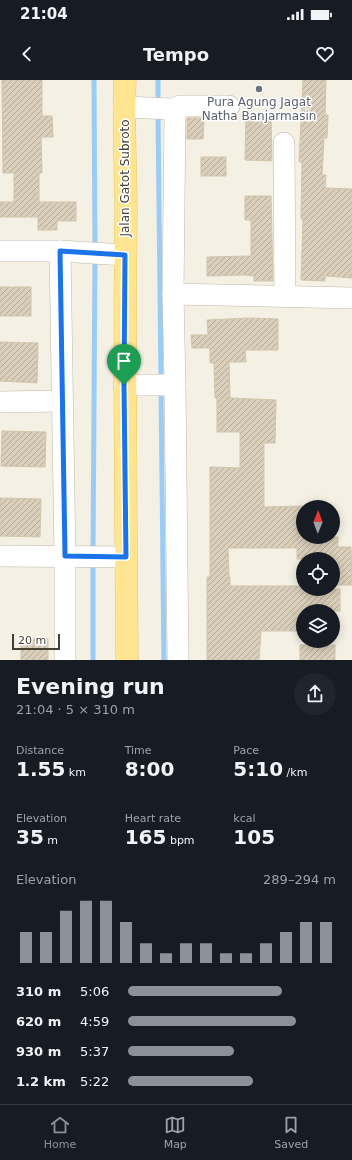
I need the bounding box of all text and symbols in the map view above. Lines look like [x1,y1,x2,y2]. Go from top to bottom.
text: 21:04 [20,5,68,23]
icon: back [16,43,38,65]
icon: heart [314,43,336,65]
text: Tempo [143,44,209,65]
marker: Pura Agung Jagat Natha Banjarmasin [254,84,264,94]
place label: Pura Agung Jagat Natha Banjarmasin [202,95,316,123]
street label: Jalan Gatot Subroto [118,119,132,238]
pin [107,344,141,385]
icon: arrive [113,350,135,372]
north arrow [296,500,340,544]
map controls [296,500,340,648]
button: locate [296,552,340,596]
button: layers [296,604,340,648]
scale bar [12,632,60,651]
text: 20 m [18,634,46,647]
button: share [294,673,336,715]
text: Evening run [16,674,165,699]
text: 21:04 · 5 × 310 m [16,702,135,717]
text: Distance [16,744,64,757]
text: Time [125,744,152,757]
text: Pace [233,744,259,757]
text: 1.55 [16,757,65,781]
text: 8:00 [125,757,174,781]
text: 5:10 [233,757,283,781]
text: km [65,766,86,779]
text: /km [283,766,307,779]
text: Elevation [16,812,67,825]
text: Heart rate [125,812,181,825]
text: kcal [233,812,256,825]
text: 35 [16,825,44,849]
text: 165 [125,825,166,849]
text: 105 [233,825,275,849]
text: m [44,834,58,847]
text: bpm [166,834,195,847]
text: Elevation [16,872,76,887]
text: 289–294 m [263,872,336,887]
text: 310 m [16,984,61,999]
text: 5:06 [80,984,109,999]
text: 620 m [16,1014,61,1029]
text: 4:59 [80,1014,109,1029]
text: 930 m [16,1044,61,1059]
text: 5:37 [80,1044,109,1059]
text: 1.2 km [16,1074,66,1089]
text: 5:22 [80,1074,109,1089]
tab: Home [44,1114,76,1151]
tab: Map [164,1114,187,1151]
tab: Saved [274,1114,308,1151]

